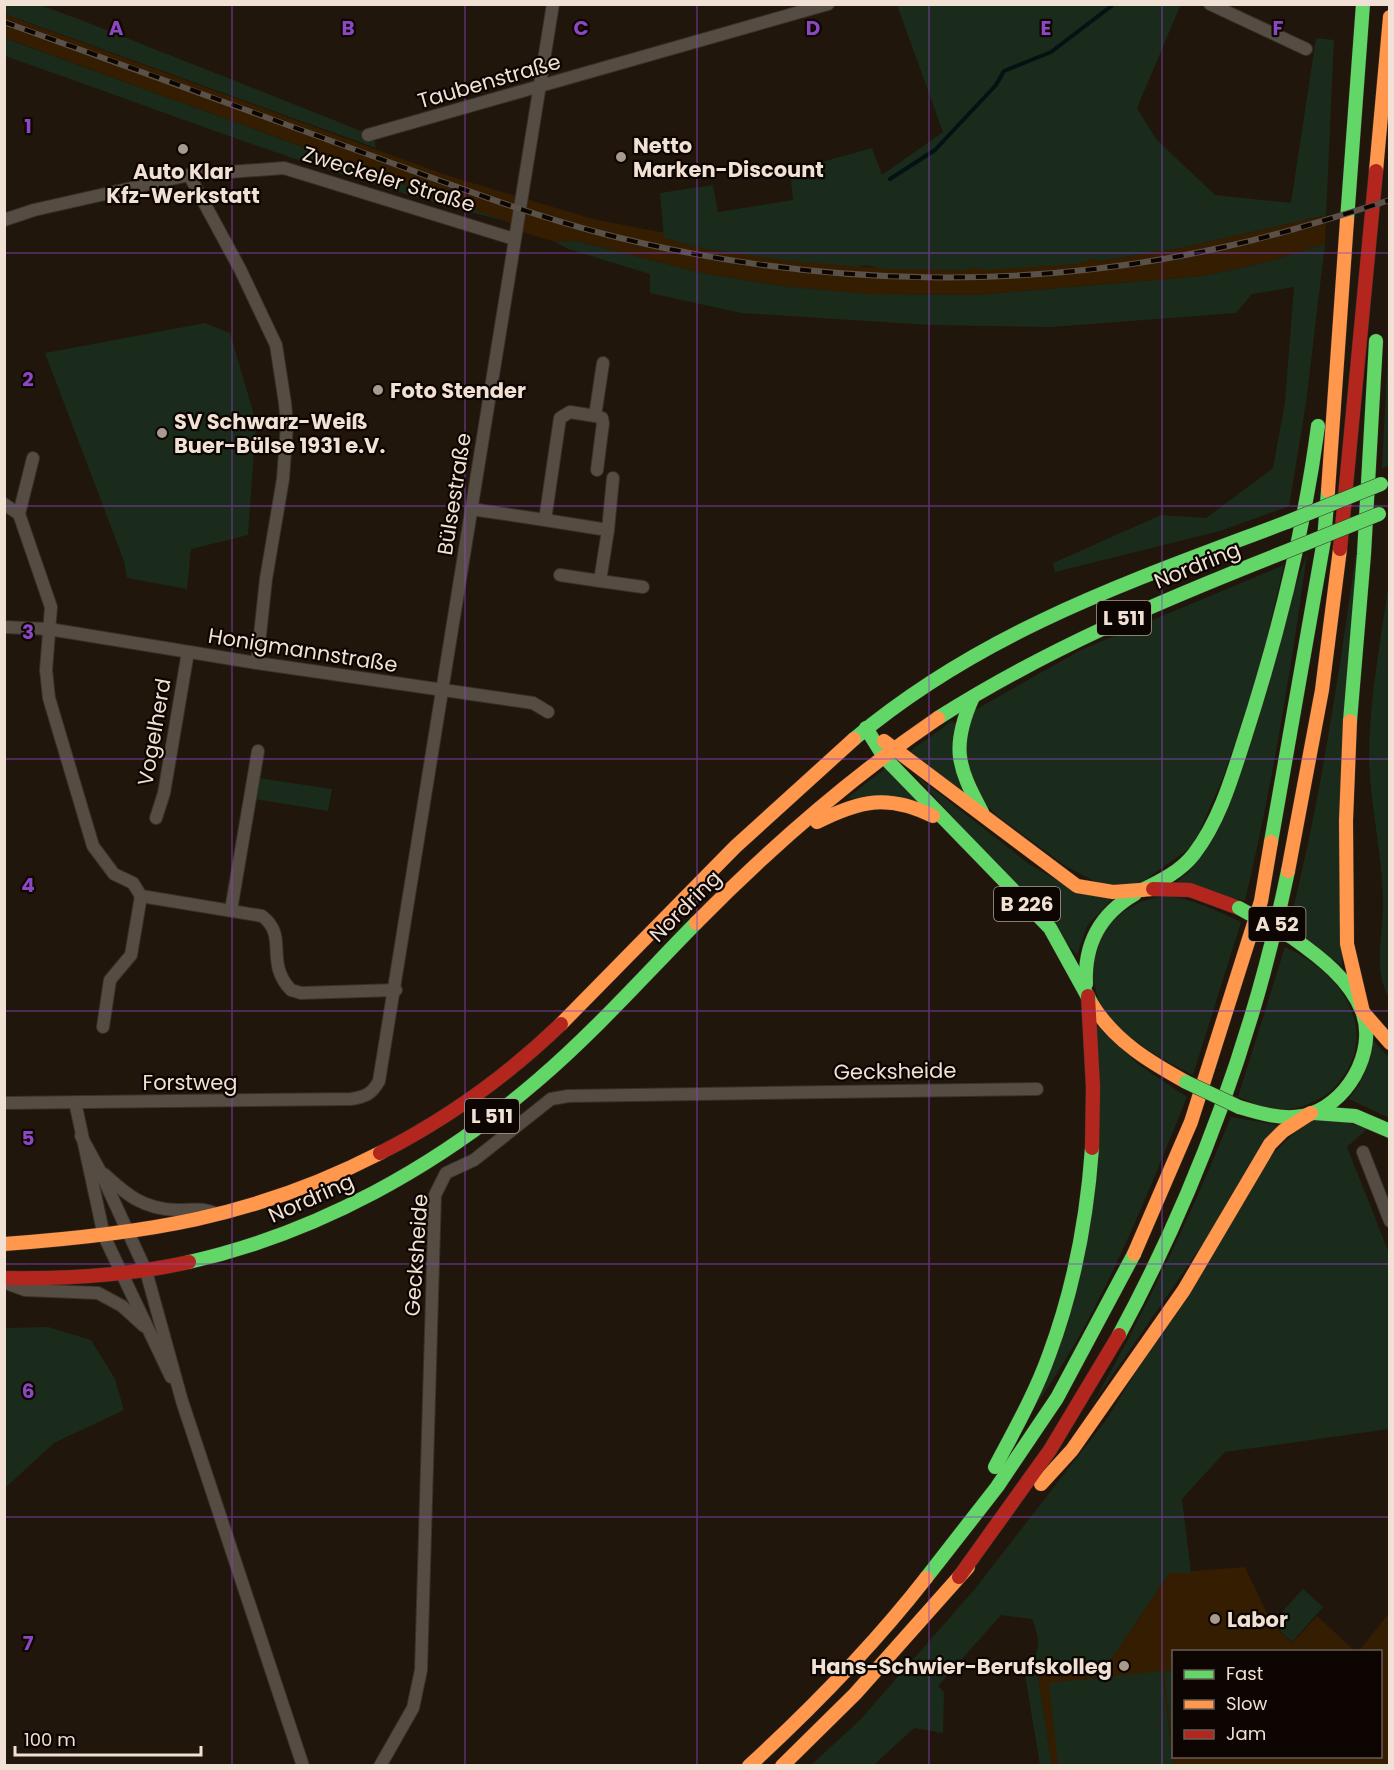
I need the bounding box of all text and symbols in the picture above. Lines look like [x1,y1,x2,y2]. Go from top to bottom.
text: A [109,14,124,42]
text: B [341,14,355,42]
text: C [573,14,589,42]
text: D [806,14,820,42]
text: E [1041,14,1051,42]
text: F [1273,14,1284,42]
street label: Taubenstraße [414,47,564,115]
text: 1 [24,112,32,140]
place label: Netto Marken-Discount [633,131,824,184]
street label: Zweckeler Straße [299,139,479,219]
marker: Auto Klar Kfz-Werkstatt [176,142,190,156]
marker: Netto Marken-Discount [614,150,628,164]
place label: Auto Klar Kfz-Werkstatt [106,157,260,210]
text: 2 [22,365,34,393]
place label: Foto Stender [390,376,526,405]
marker: Foto Stender [371,383,385,397]
place label: SV Schwarz-Weiß Buer-Bülse 1931 e.V. [174,407,385,460]
marker: SV Schwarz-Weiß Buer-Bülse 1931 e.V. [155,426,169,440]
street label: Bülsestraße [430,431,478,557]
street label: Nordring [1149,535,1245,595]
road number: L 511 [1097,601,1151,635]
text: 3 [22,618,34,646]
street label: Honigmannstraße [206,621,400,679]
street label: Vogelherd [130,676,178,788]
street label: Nordring [643,864,727,948]
text: 4 [21,871,35,899]
road number: B 226 [994,887,1060,921]
road number: A 52 [1248,907,1306,941]
street label: Gecksheide [833,1055,957,1087]
street label: Forstweg [143,1068,237,1097]
road number: L 511 [465,1099,519,1133]
text: 5 [22,1124,35,1152]
street label: Nordring [264,1166,358,1230]
street label: Gecksheide [397,1193,435,1317]
text: 6 [22,1377,34,1405]
place label: Labor [1227,1605,1288,1634]
marker: Labor [1208,1612,1222,1626]
text: 7 [23,1629,34,1657]
legend [1172,1650,1382,1758]
place label: Hans-Schwier-Berufskolleg [811,1652,1112,1681]
marker: Hans-Schwier-Berufskolleg [1117,1659,1131,1673]
text: Fast [1226,1661,1263,1686]
text: Slow [1226,1691,1268,1716]
scale bar [15,1719,201,1757]
text: Jam [1226,1721,1266,1746]
text: 100 m [24,1727,76,1752]

